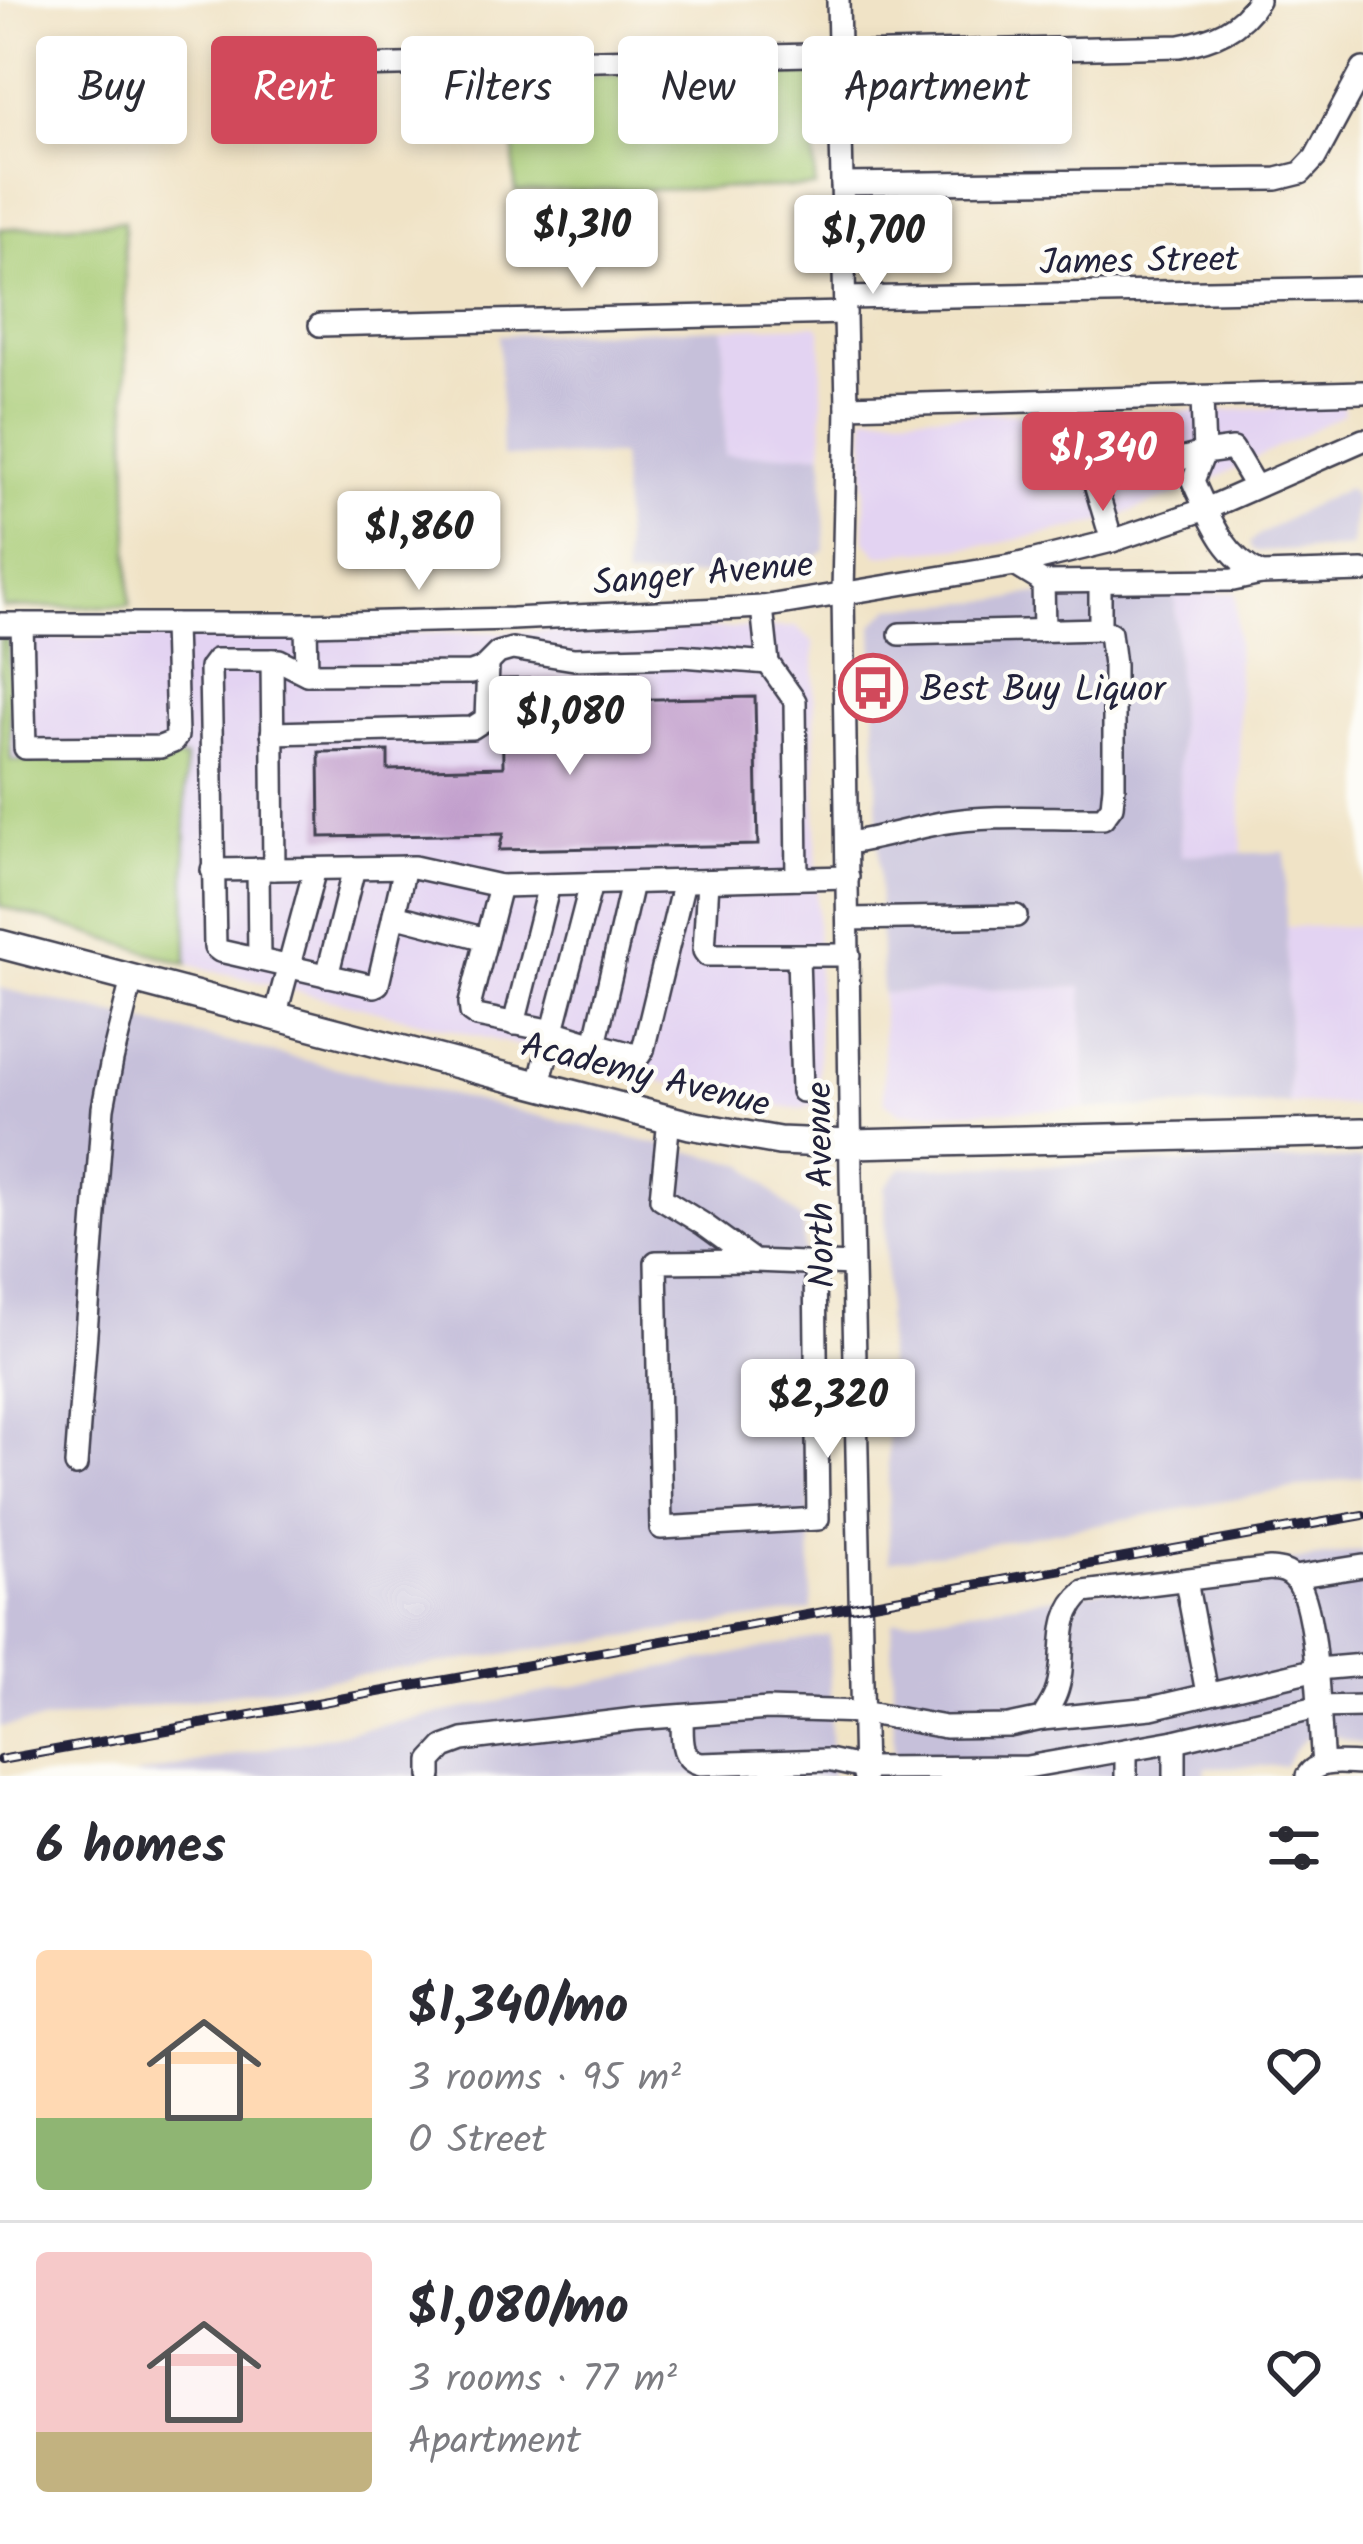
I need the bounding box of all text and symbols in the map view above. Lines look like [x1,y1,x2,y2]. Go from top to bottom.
chip: Buy [36,36,187,144]
chip: Rent [211,36,377,144]
chip: Filters [401,36,594,144]
chip: New [618,36,778,144]
chip: Apartment [802,36,1072,144]
pin: $1,310 [484,189,680,291]
pin: $1,700 [775,195,971,297]
text: $1,310 [533,197,631,259]
text: $1,700 [821,203,925,265]
street label: James Street [1039,232,1240,293]
pin: $1,340 [1005,412,1201,514]
text: $1,340 [1049,420,1157,482]
pin: $1,860 [321,491,517,593]
text: $1,860 [364,499,474,561]
street label: Sanger Avenue [591,537,816,614]
bus stop icon: Best Buy Liquor [838,653,908,723]
place label: Best Buy Liquor [920,663,1167,720]
pin: $1,080 [472,676,668,778]
text: $1,080 [516,684,624,746]
street label: Academy Avenue [515,1018,776,1135]
street label: North Avenue [792,1081,853,1289]
pin: $2,320 [730,1359,926,1461]
text: $2,320 [768,1367,888,1429]
text: 6 homes [36,1808,226,1889]
icon: filters [1261,1815,1327,1881]
text: $1,340/mo [408,1968,628,2049]
icon: home [132,1998,276,2142]
icon: heart [1261,2037,1327,2103]
text: 3 rooms · 95 m² [408,2049,681,2111]
text: O Street [408,2111,546,2173]
text: $1,080/mo [408,2269,629,2350]
icon: home [132,2300,276,2444]
icon: heart [1261,2339,1327,2405]
text: 3 rooms · 77 m² [408,2350,677,2412]
text: Apartment [408,2412,581,2474]

